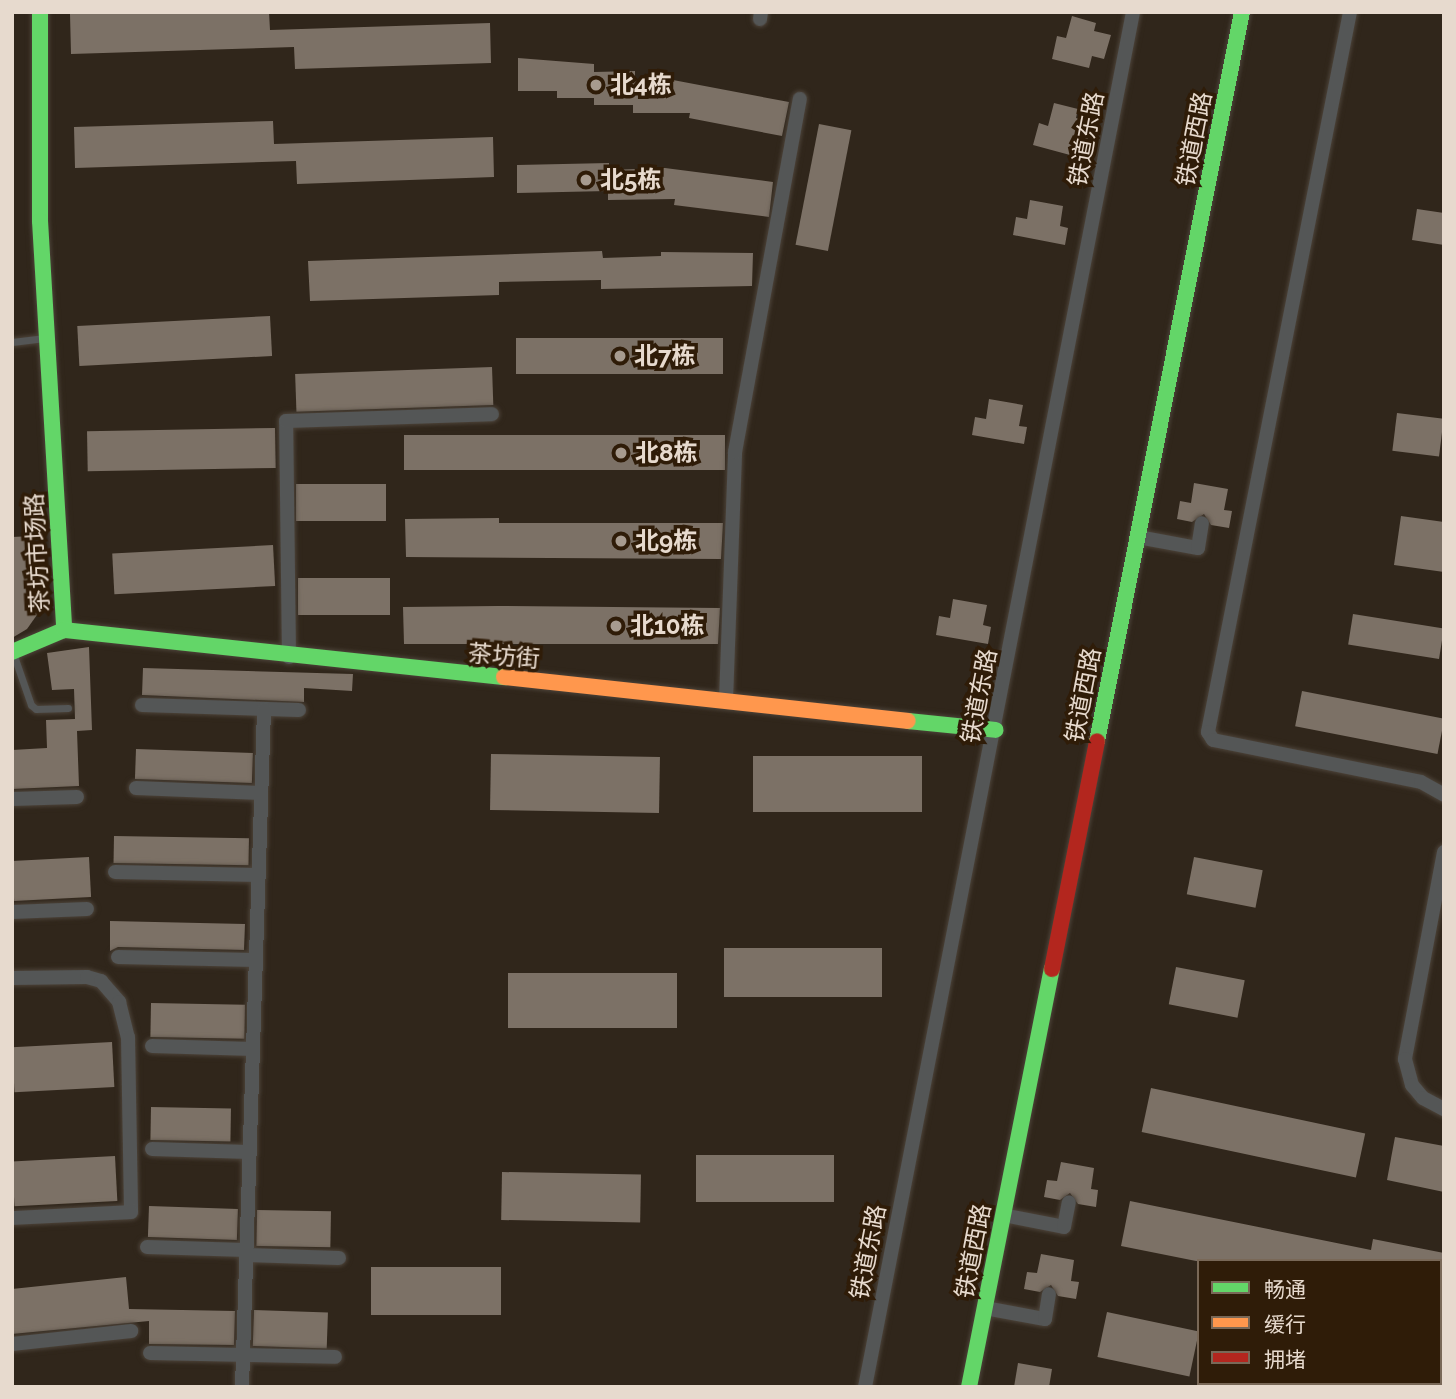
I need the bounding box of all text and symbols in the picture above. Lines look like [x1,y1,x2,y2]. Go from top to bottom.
place label: 北4栋 [610,71,672,99]
marker: 北4栋 [588,77,604,93]
street label: 铁道东路 [1063,89,1109,189]
street label: 铁道西路 [1171,89,1217,189]
place label: 北5栋 [600,166,661,194]
marker: 北5栋 [578,172,594,188]
place label: 北7栋 [634,342,695,370]
marker: 北7栋 [612,348,628,364]
place label: 北8栋 [635,439,697,467]
marker: 北8栋 [613,445,629,461]
street label: 茶坊市场路 [19,492,55,614]
place label: 北9栋 [635,527,697,555]
marker: 北9栋 [613,533,629,549]
place label: 北10栋 [630,612,705,640]
marker: 北10栋 [608,618,624,634]
street label: 茶坊街 [467,639,541,673]
street label: 铁道西路 [1060,645,1106,745]
street label: 铁道东路 [956,646,1002,746]
street label: 铁道西路 [950,1201,996,1301]
street label: 铁道东路 [845,1202,891,1302]
legend [1197,1259,1442,1385]
text: 畅通 [1264,1277,1306,1302]
text: 缓行 [1264,1312,1306,1337]
text: 拥堵 [1264,1347,1306,1372]

